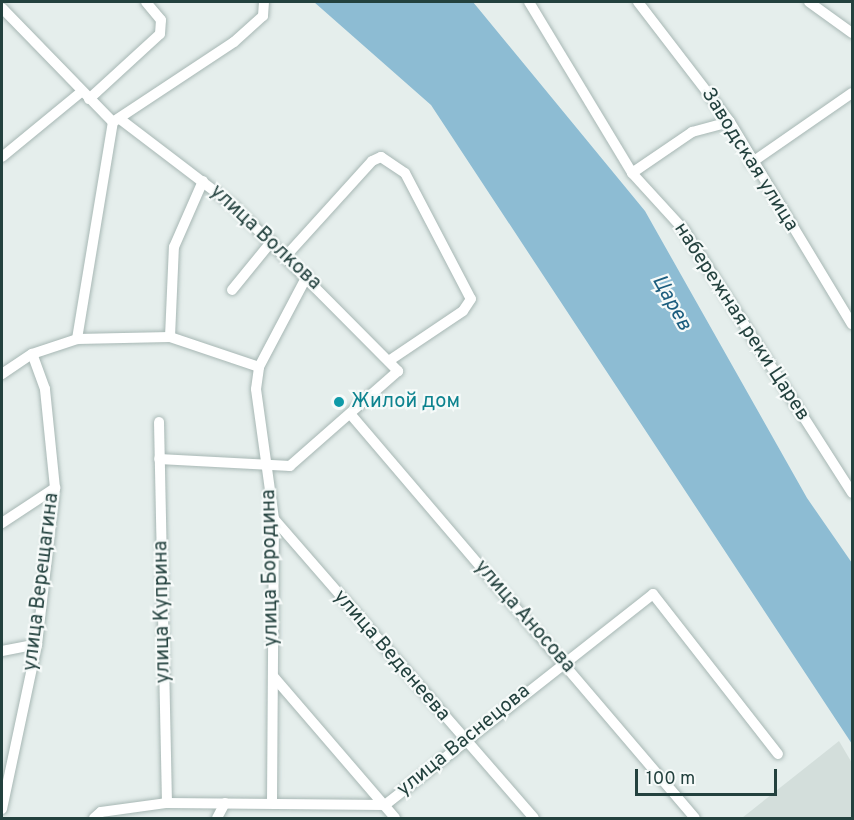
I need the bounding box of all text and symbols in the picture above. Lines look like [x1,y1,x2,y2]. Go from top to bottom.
street label: Заводская улица [695,84,803,236]
street label: улица Волкова [204,180,326,296]
street label: набережная реки Царев [668,218,814,426]
water label: Царев [646,271,696,335]
place label: Жилой дом [351,390,460,414]
marker: Жилой дом [332,395,346,409]
street label: улица Бородина [258,489,284,647]
street label: улица Верещагина [19,491,65,673]
street label: улица Куприна [150,540,176,684]
street label: улица Аносова [468,555,580,679]
street label: улица Веденеева [327,585,455,727]
street label: улица Васнецова [393,680,535,802]
scale bar [638,757,780,795]
text: 100 m [646,768,695,791]

